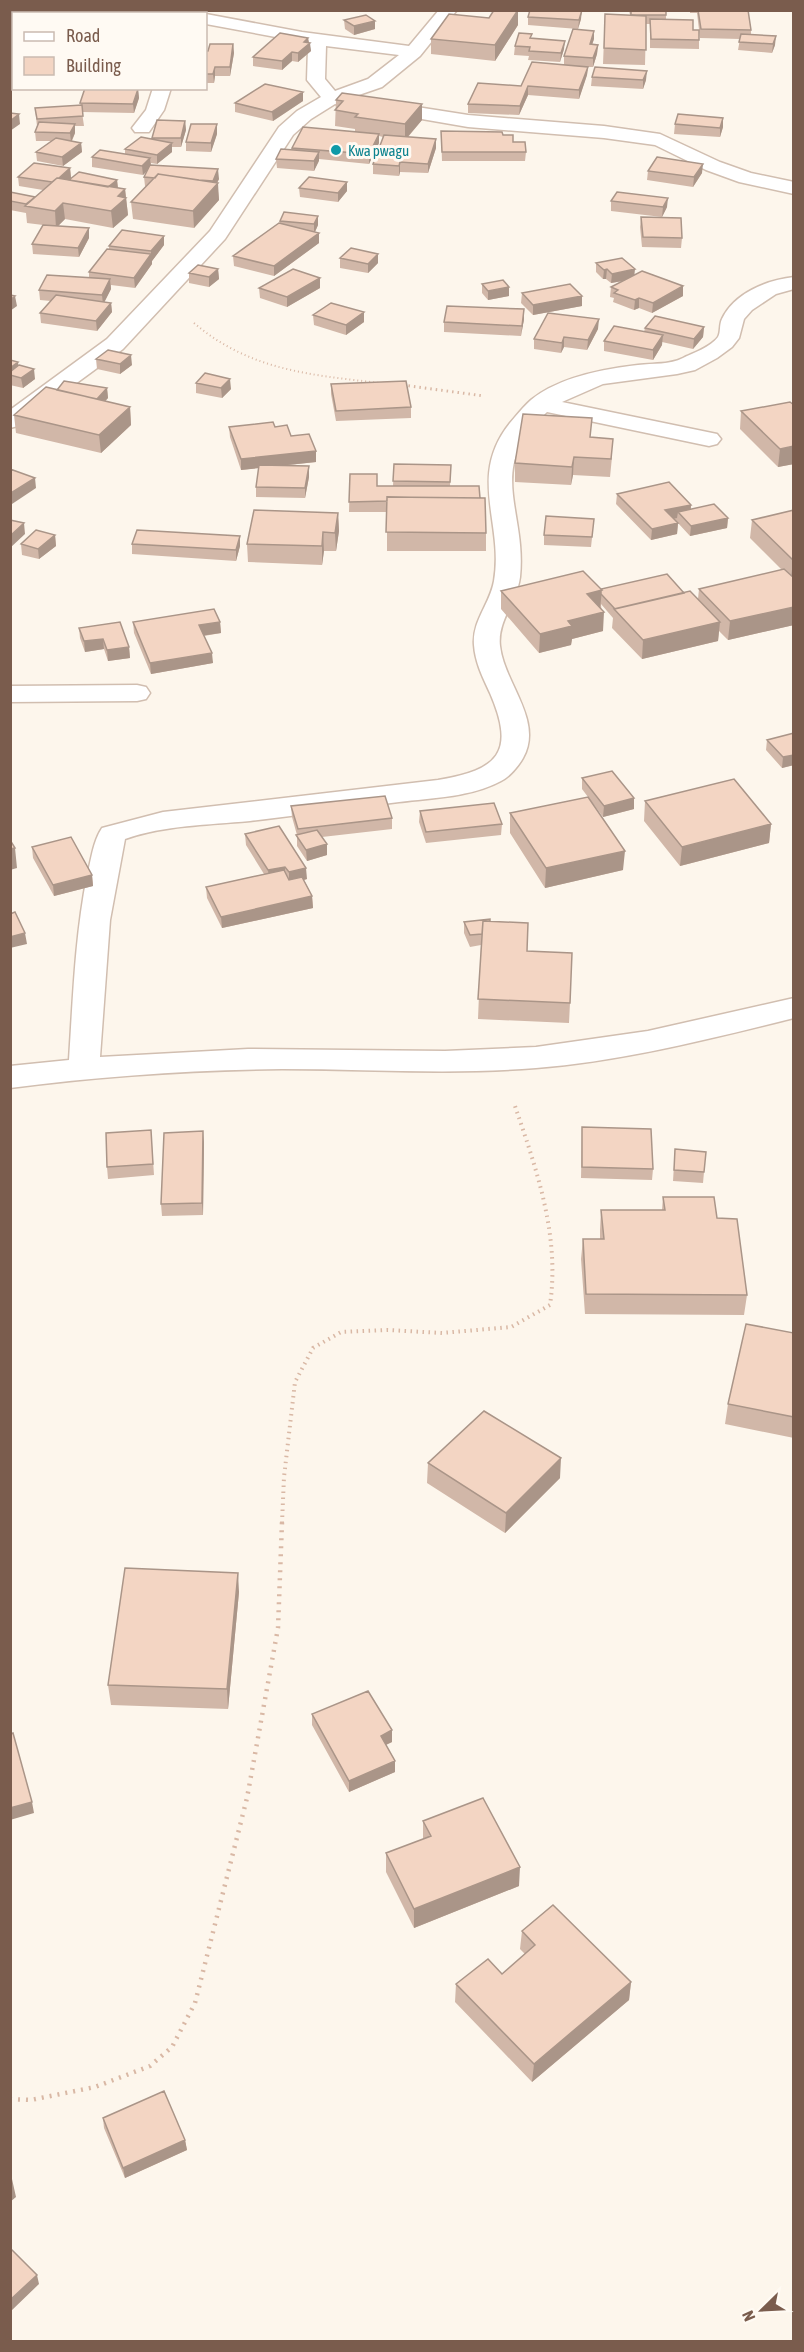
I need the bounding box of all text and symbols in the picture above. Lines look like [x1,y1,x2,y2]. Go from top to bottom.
legend [12,12,207,90]
text: Road [66,25,100,46]
text: Building [66,55,121,76]
place label: Kwa pwagu [348,142,409,159]
marker: Kwa pwagu [329,143,343,157]
north arrow [732,2280,792,2340]
text: N [738,2308,758,2324]

